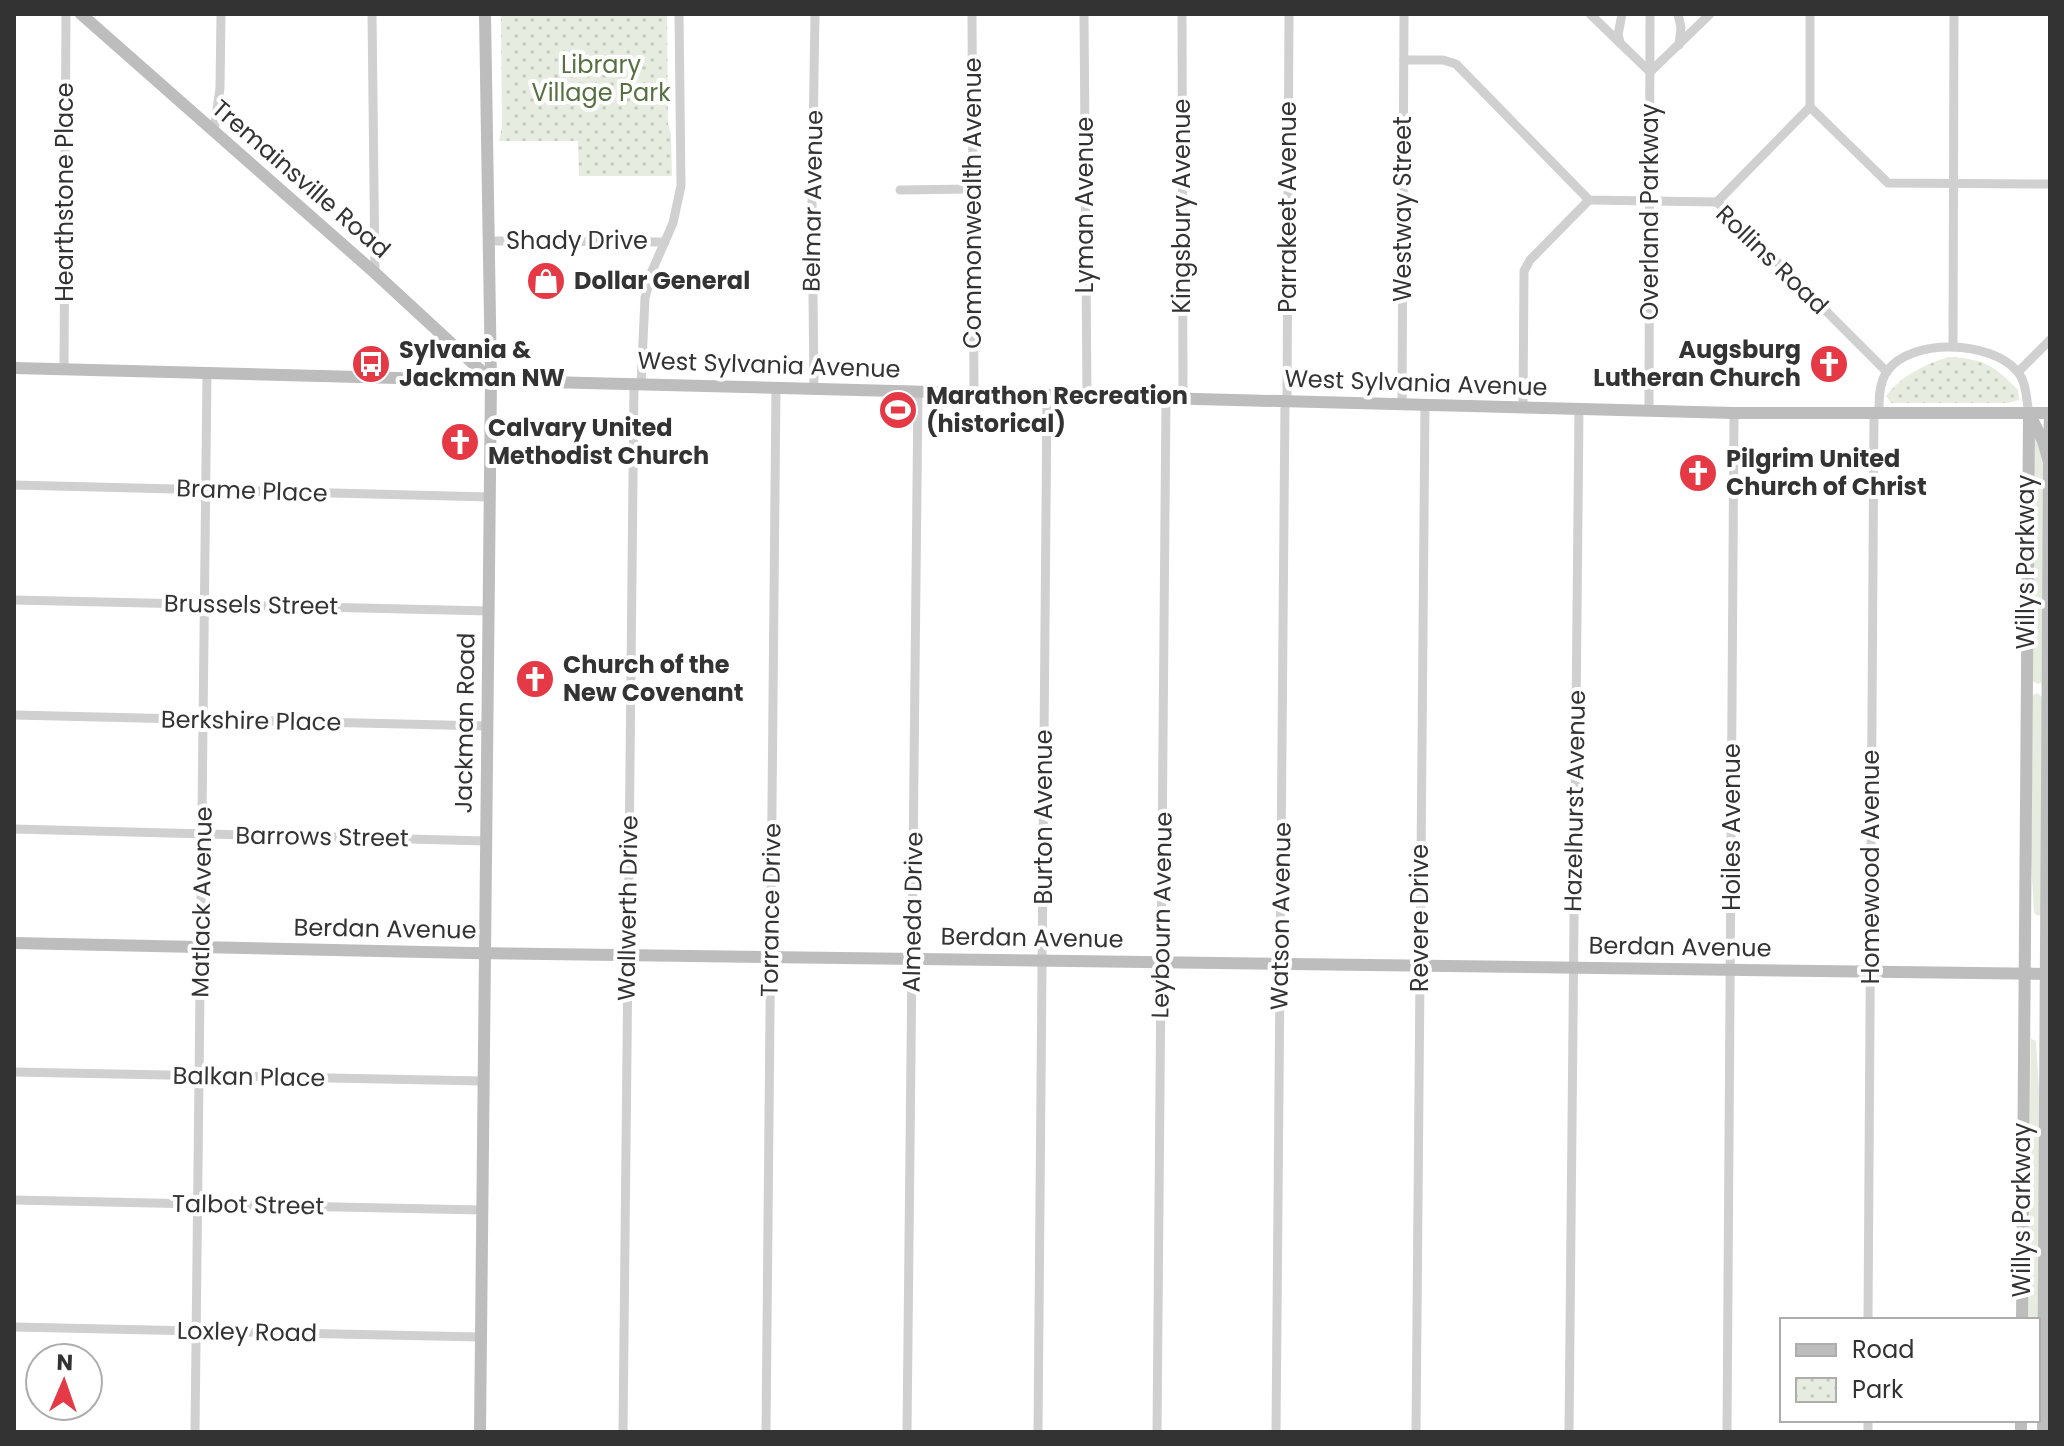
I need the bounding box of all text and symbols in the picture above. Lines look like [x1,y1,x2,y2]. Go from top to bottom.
park label: Library Village Park [531,48,671,109]
street label: Commonwealth Avenue [956,57,989,349]
street label: Hearthstone Place [48,82,81,302]
street label: Tremainsville Road [205,92,398,265]
street label: Kingsbury Avenue [1165,99,1198,313]
street label: Parrakeet Avenue [1271,101,1304,313]
street label: Overland Parkway [1633,103,1666,321]
street label: Belmar Avenue [794,110,831,292]
street label: Westway Street [1386,116,1419,302]
street label: Lyman Avenue [1068,117,1101,293]
street label: Rollins Road [1709,198,1836,322]
street label: Shady Drive [506,224,648,257]
shop icon: Dollar General [525,260,567,302]
place label: Dollar General [574,264,750,297]
place label: Sylvania & Jackman NW [399,333,565,394]
place label: Augsburg Lutheran Church [1593,333,1801,394]
bus stop icon: Sylvania & Jackman NW [350,343,392,385]
street label: West Sylvania Avenue [637,343,901,386]
church icon: Augsburg Lutheran Church [1808,343,1850,385]
street label: West Sylvania Avenue [1284,361,1548,404]
place label: Marathon Recreation (historical) [926,379,1188,440]
sports icon: Marathon Recreation (historical) [877,389,919,431]
place label: Calvary United Methodist Church [488,411,709,472]
church icon: Calvary United Methodist Church [439,421,481,463]
place label: Pilgrim United Church of Christ [1726,442,1927,503]
church icon: Pilgrim United Church of Christ [1677,452,1719,494]
street label: Brame Place [176,471,328,510]
street label: Willys Parkway [2009,474,2042,649]
street label: Brussels Street [164,586,338,623]
street label: Jackman Road [446,632,483,814]
place label: Church of the New Covenant [563,648,743,709]
church icon: Church of the New Covenant [514,658,556,700]
street label: Hazelhurst Avenue [1556,690,1593,912]
street label: Berkshire Place [161,702,341,739]
street label: Burton Avenue [1027,729,1060,905]
street label: Hoiles Avenue [1715,743,1748,911]
street label: Homewood Avenue [1854,750,1887,984]
street label: Matlack Avenue [183,806,220,998]
street label: Leybourn Avenue [1143,811,1180,1019]
street label: Wallwerth Drive [609,815,646,1001]
street label: Barrows Street [235,818,409,855]
street label: Watson Avenue [1262,822,1299,1010]
street label: Torrance Drive [752,823,789,997]
street label: Almeda Drive [895,831,930,993]
street label: Revere Drive [1403,844,1436,992]
street label: Berdan Avenue [293,910,477,947]
street label: Berdan Avenue [940,919,1124,956]
street label: Berdan Avenue [1588,928,1772,965]
street label: Balkan Place [172,1059,326,1094]
street label: Willys Parkway [2005,1122,2038,1297]
street label: Talbot Street [172,1187,324,1222]
street label: Loxley Road [177,1314,317,1349]
legend [1780,1318,2040,1422]
text: Road [1852,1333,1914,1366]
north arrow [24,1342,104,1422]
text: N [56,1347,73,1378]
text: Park [1852,1373,1904,1406]

